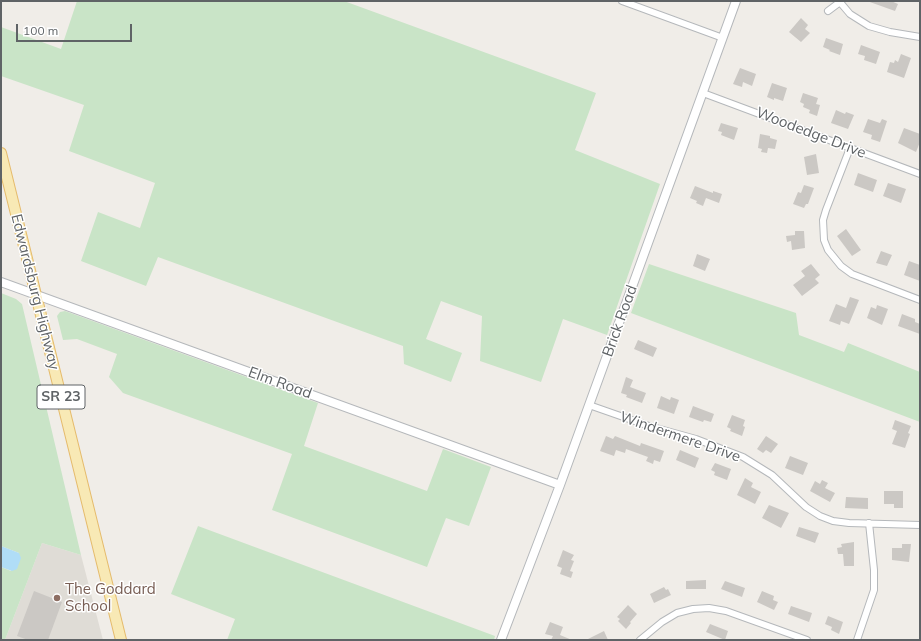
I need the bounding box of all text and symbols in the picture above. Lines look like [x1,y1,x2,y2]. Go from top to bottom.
scale bar [18,16,134,42]
text: 100 m [23,23,58,38]
street label: Woodedge Drive [753,104,869,162]
street label: Edwardsburg Highway [7,212,63,372]
street label: Brick Road [599,283,641,359]
street label: Elm Road [246,363,314,403]
road number: SR 23 [37,385,85,409]
street label: Windermere Drive [617,408,743,466]
place label: The Goddard School [65,580,156,615]
marker: The Goddard School [52,593,62,603]

